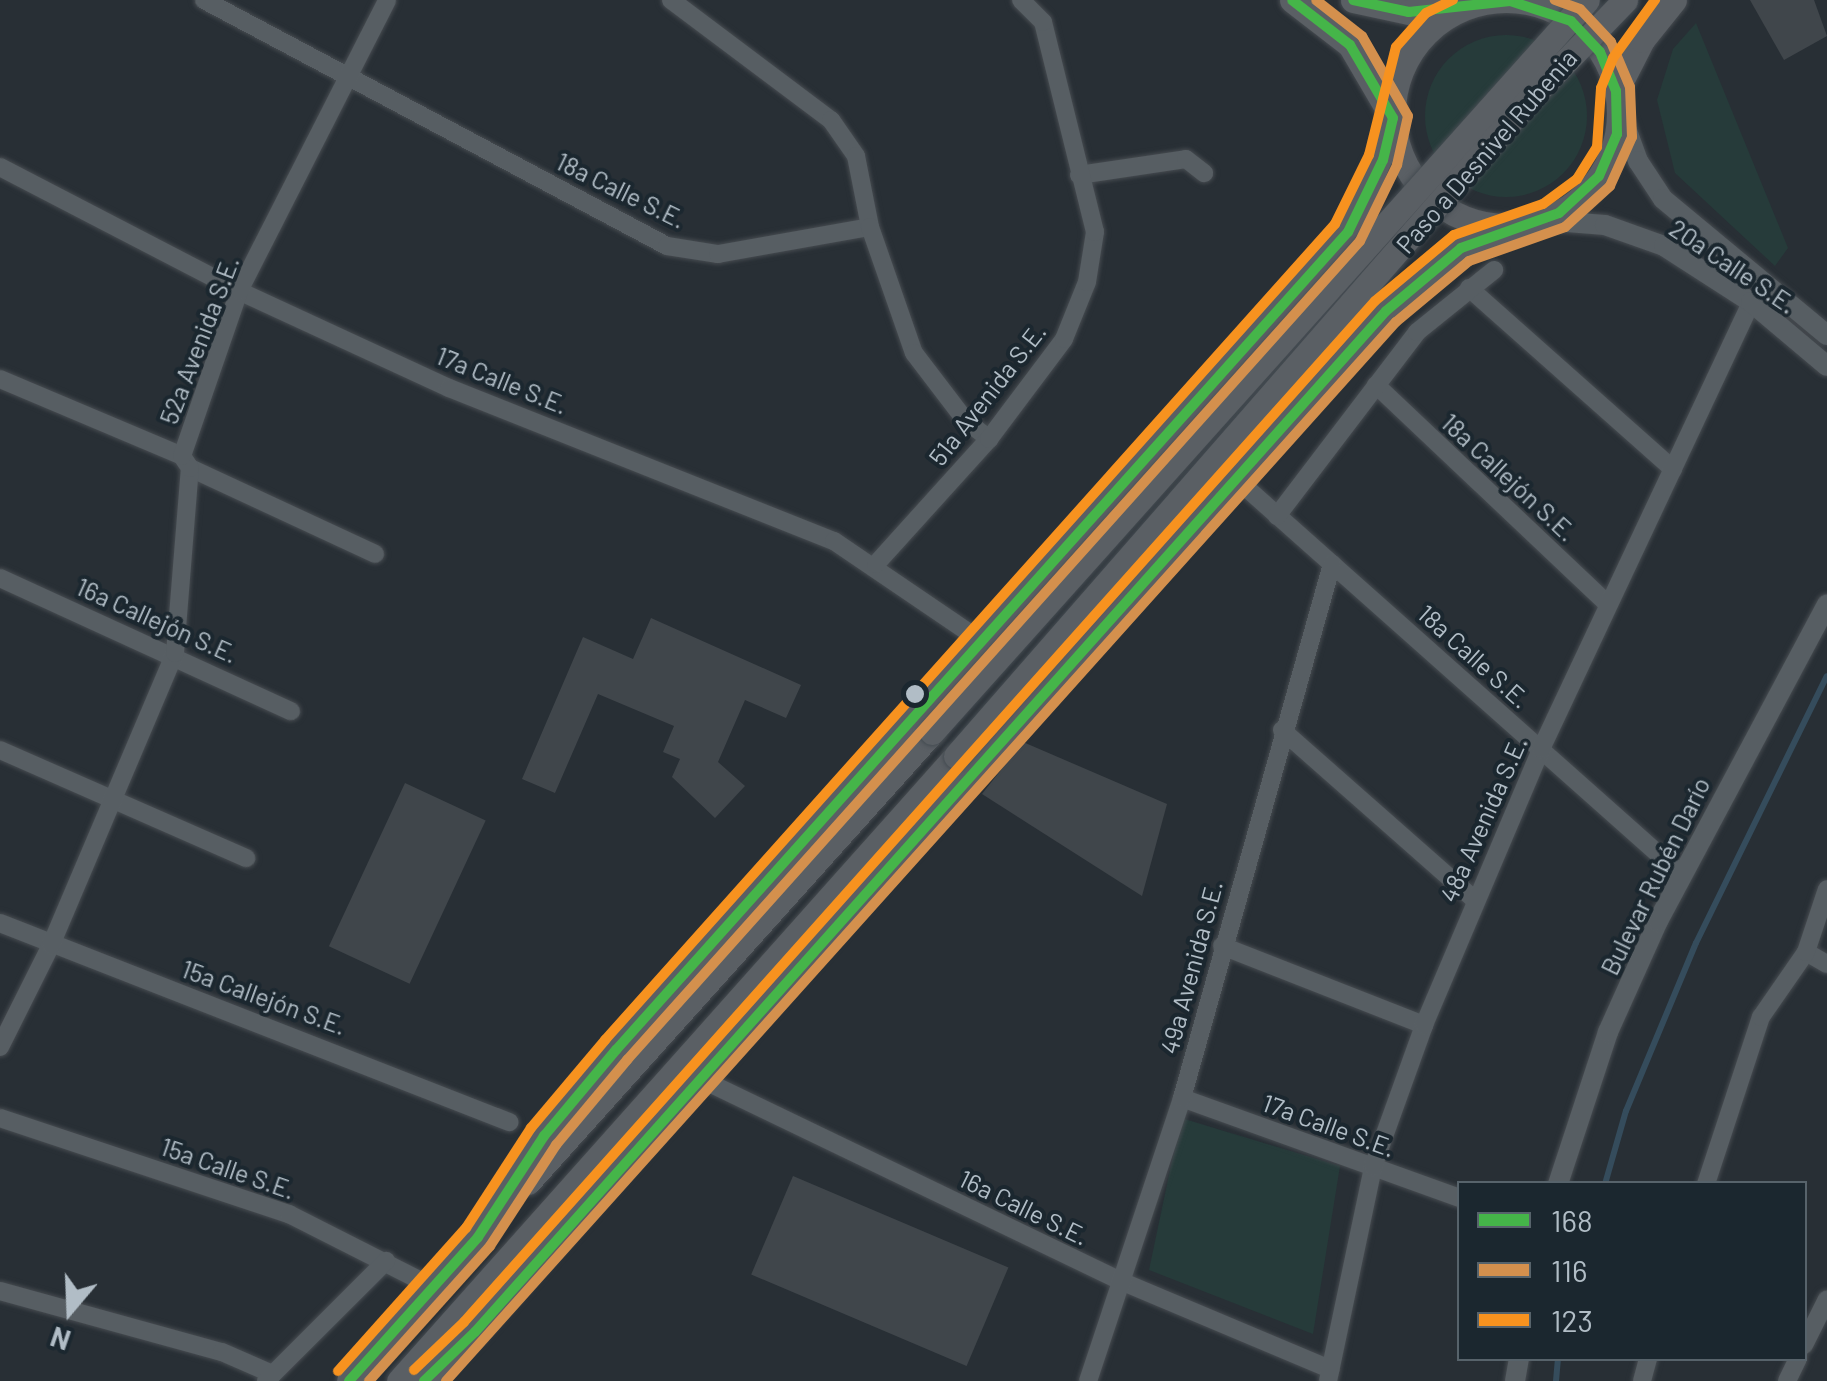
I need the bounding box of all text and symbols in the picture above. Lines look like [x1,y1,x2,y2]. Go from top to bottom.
street label: Paso a Desnivel Rubenia [1389,43,1583,259]
street label: 18a Calle S.E. [551,146,691,234]
street label: 20a Calle S.E. [1664,213,1802,319]
street label: 52a Avenida S.E. [153,252,245,428]
street label: 51a Avenida S.E. [922,317,1052,471]
street label: 17a Calle S.E. [432,340,572,420]
street label: 18a Callejón S.E. [1435,407,1583,547]
street label: 16a Callejón S.E. [72,571,242,669]
street label: 18a Calle S.E. [1412,598,1536,714]
unlabelled marker [905,684,925,704]
street label: 48a Avenida S.E. [1433,731,1533,907]
street label: Bulevar Rubén Darío [1594,772,1716,980]
street label: 49a Avenida S.E. [1153,877,1229,1057]
street label: 15a Callejón S.E. [177,953,351,1041]
street label: 17a Calle S.E. [1258,1087,1400,1163]
street label: 15a Calle S.E. [157,1131,299,1205]
street label: 16a Calle S.E. [954,1163,1094,1251]
legend [1457,1181,1807,1361]
text: 168 [1551,1202,1593,1238]
text: 116 [1551,1252,1588,1288]
north arrow [20,1261,120,1361]
text: 123 [1551,1302,1593,1338]
text: N [46,1320,75,1358]

